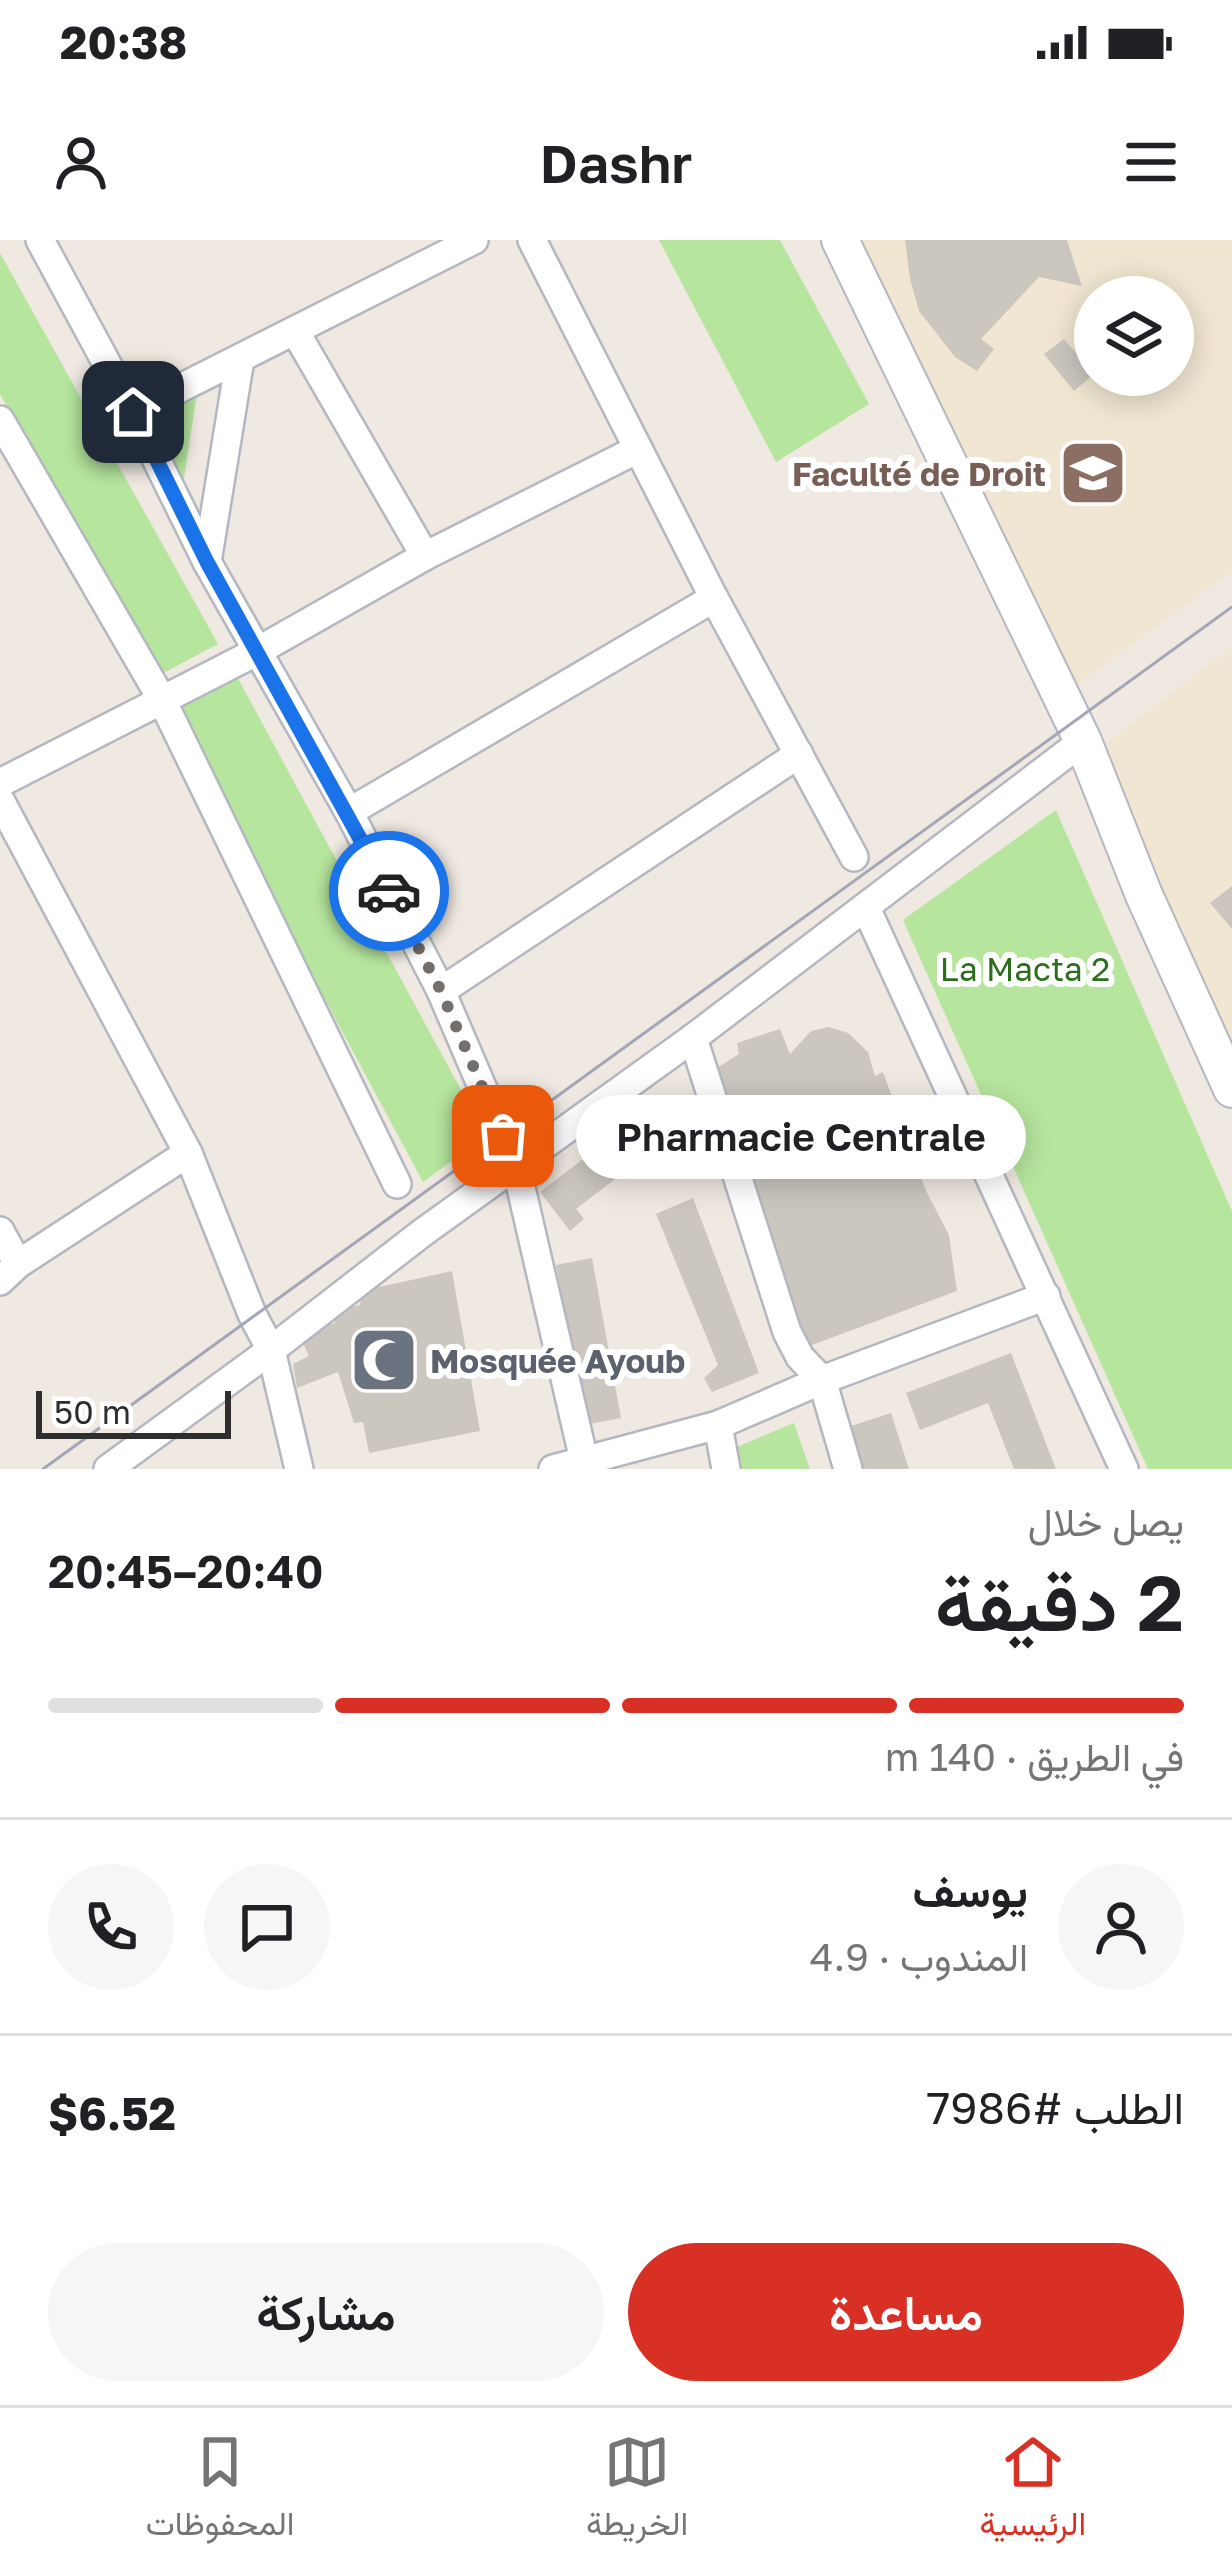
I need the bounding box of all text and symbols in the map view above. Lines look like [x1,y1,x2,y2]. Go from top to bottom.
text: 20:38 [60,15,187,69]
icon: person [48,129,114,195]
icon: menu [1118,129,1184,195]
text: Dashr [540,130,692,195]
map controls [1074,276,1194,396]
button: layers [1074,276,1194,396]
pin [82,361,184,463]
icon: home [100,379,166,445]
school or university icon: Faculté de Droit [1058,438,1128,508]
place label: Faculté de Droit [792,454,1046,493]
courier [329,831,449,951]
icon: car [356,858,422,924]
park label: La Macta 2 [940,949,1110,988]
pin [452,1085,554,1187]
callout: Pharmacie Centrale [575,1094,1025,1178]
icon: bag [470,1103,536,1169]
text: Pharmacie Centrale [616,1113,986,1160]
mosque icon: Mosquée Ayoub [349,1325,419,1395]
place label: Mosquée Ayoub [430,1341,685,1380]
scale bar [36,1385,231,1438]
text: 50 m [54,1392,131,1431]
text: يصل خلال [1028,1498,1184,1545]
text: 20:40–20:45 [48,1544,323,1598]
text: 2 دقيقة [935,1555,1184,1648]
text: في الطريق · 140 m [885,1733,1184,1780]
text: يوسف [913,1863,1028,1917]
button: phone [48,1864,174,1990]
button: chat [204,1864,330,1990]
button: person [1058,1864,1184,1990]
text: المندوب · 4.9 [810,1933,1028,1980]
text: الطلب #7986 [926,2080,1184,2134]
text: $6.52 [48,2086,176,2140]
button: مشاركة [48,2243,604,2381]
button: مساعدة [628,2243,1184,2381]
tab: المحفوظات [146,2429,294,2553]
tab: الخريطة [586,2429,688,2553]
tab: الرئيسية [980,2429,1086,2553]

